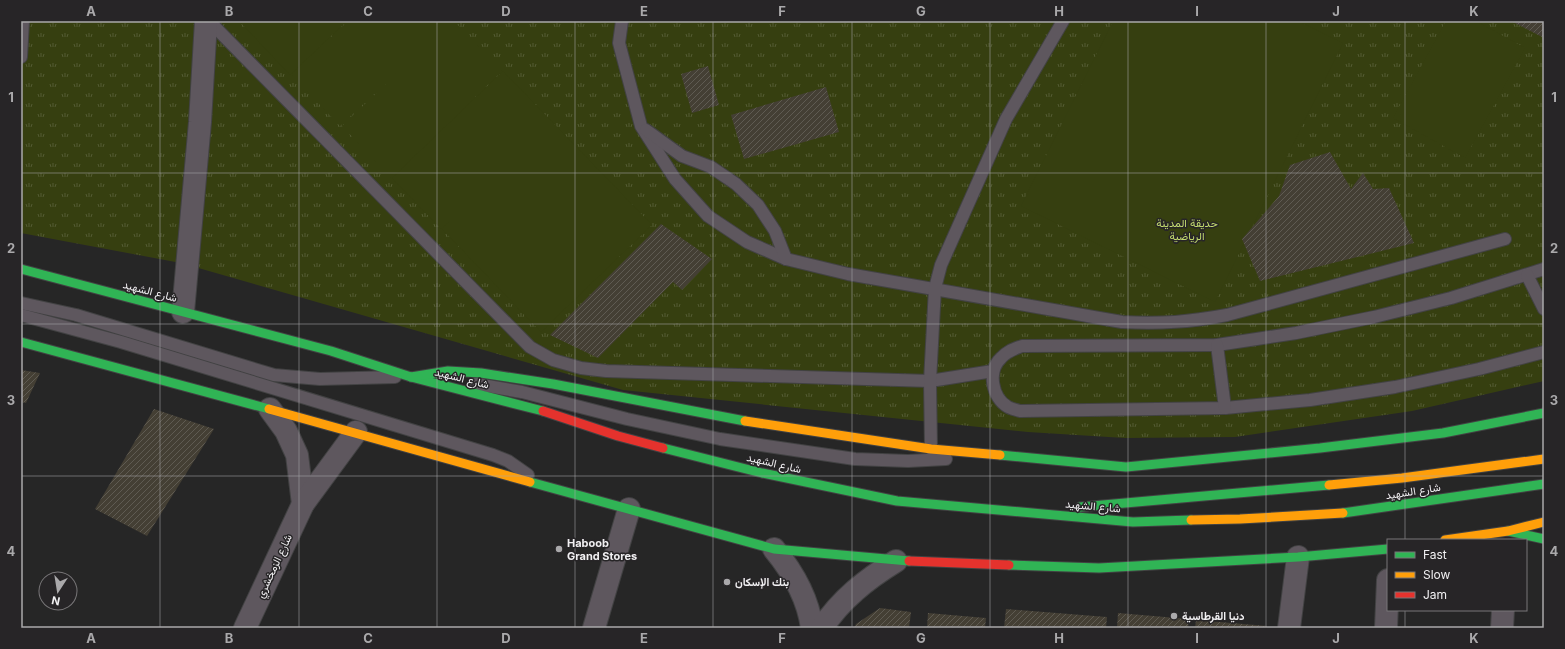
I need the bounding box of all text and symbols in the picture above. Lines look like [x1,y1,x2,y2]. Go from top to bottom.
text: A [86,3,96,19]
text: B [225,3,234,19]
text: C [363,3,373,19]
text: D [501,3,511,19]
text: E [640,3,648,19]
text: F [778,3,786,19]
text: G [916,3,926,19]
text: H [1054,3,1064,19]
text: I [1195,3,1199,19]
text: J [1332,3,1340,19]
text: K [1469,3,1479,19]
text: 1 [8,89,14,105]
text: 1 [1551,89,1557,105]
park label: حديقة المدينة الرياضية [1156,216,1218,243]
text: 2 [7,240,15,256]
text: 2 [1550,240,1558,256]
street label: شارع الشهيد [121,277,179,306]
street label: شارع الشهيد [433,364,491,393]
text: 3 [7,392,15,408]
text: 3 [1550,392,1558,408]
street label: شارع الشهيد [745,450,803,477]
street label: شارع الشهيد [1384,480,1442,503]
street label: شارع الشهيد [1065,497,1122,516]
street label: شارع الزمخشري [253,531,298,601]
place label: Haboob Grand Stores [567,536,637,563]
legend [1387,539,1527,611]
text: 4 [7,543,16,559]
text: 4 [1550,543,1559,559]
marker: Haboob Grand Stores [554,544,564,554]
text: Fast [1423,547,1447,562]
text: Slow [1423,567,1451,582]
north arrow [38,571,78,611]
place label: بنك الإسكان [735,575,789,589]
marker: بنك الإسكان [722,577,732,587]
text: Jam [1423,587,1447,602]
text: N [50,593,61,609]
place label: دنيا القرطاسية [1182,609,1245,623]
marker: دنيا القرطاسية [1169,611,1179,621]
text: A [86,630,96,646]
text: B [225,630,234,646]
text: C [363,630,373,646]
text: D [501,630,511,646]
text: E [640,630,648,646]
text: F [778,630,786,646]
text: G [916,630,926,646]
text: H [1054,630,1064,646]
text: I [1195,630,1199,646]
text: J [1332,630,1340,646]
text: K [1469,630,1479,646]

